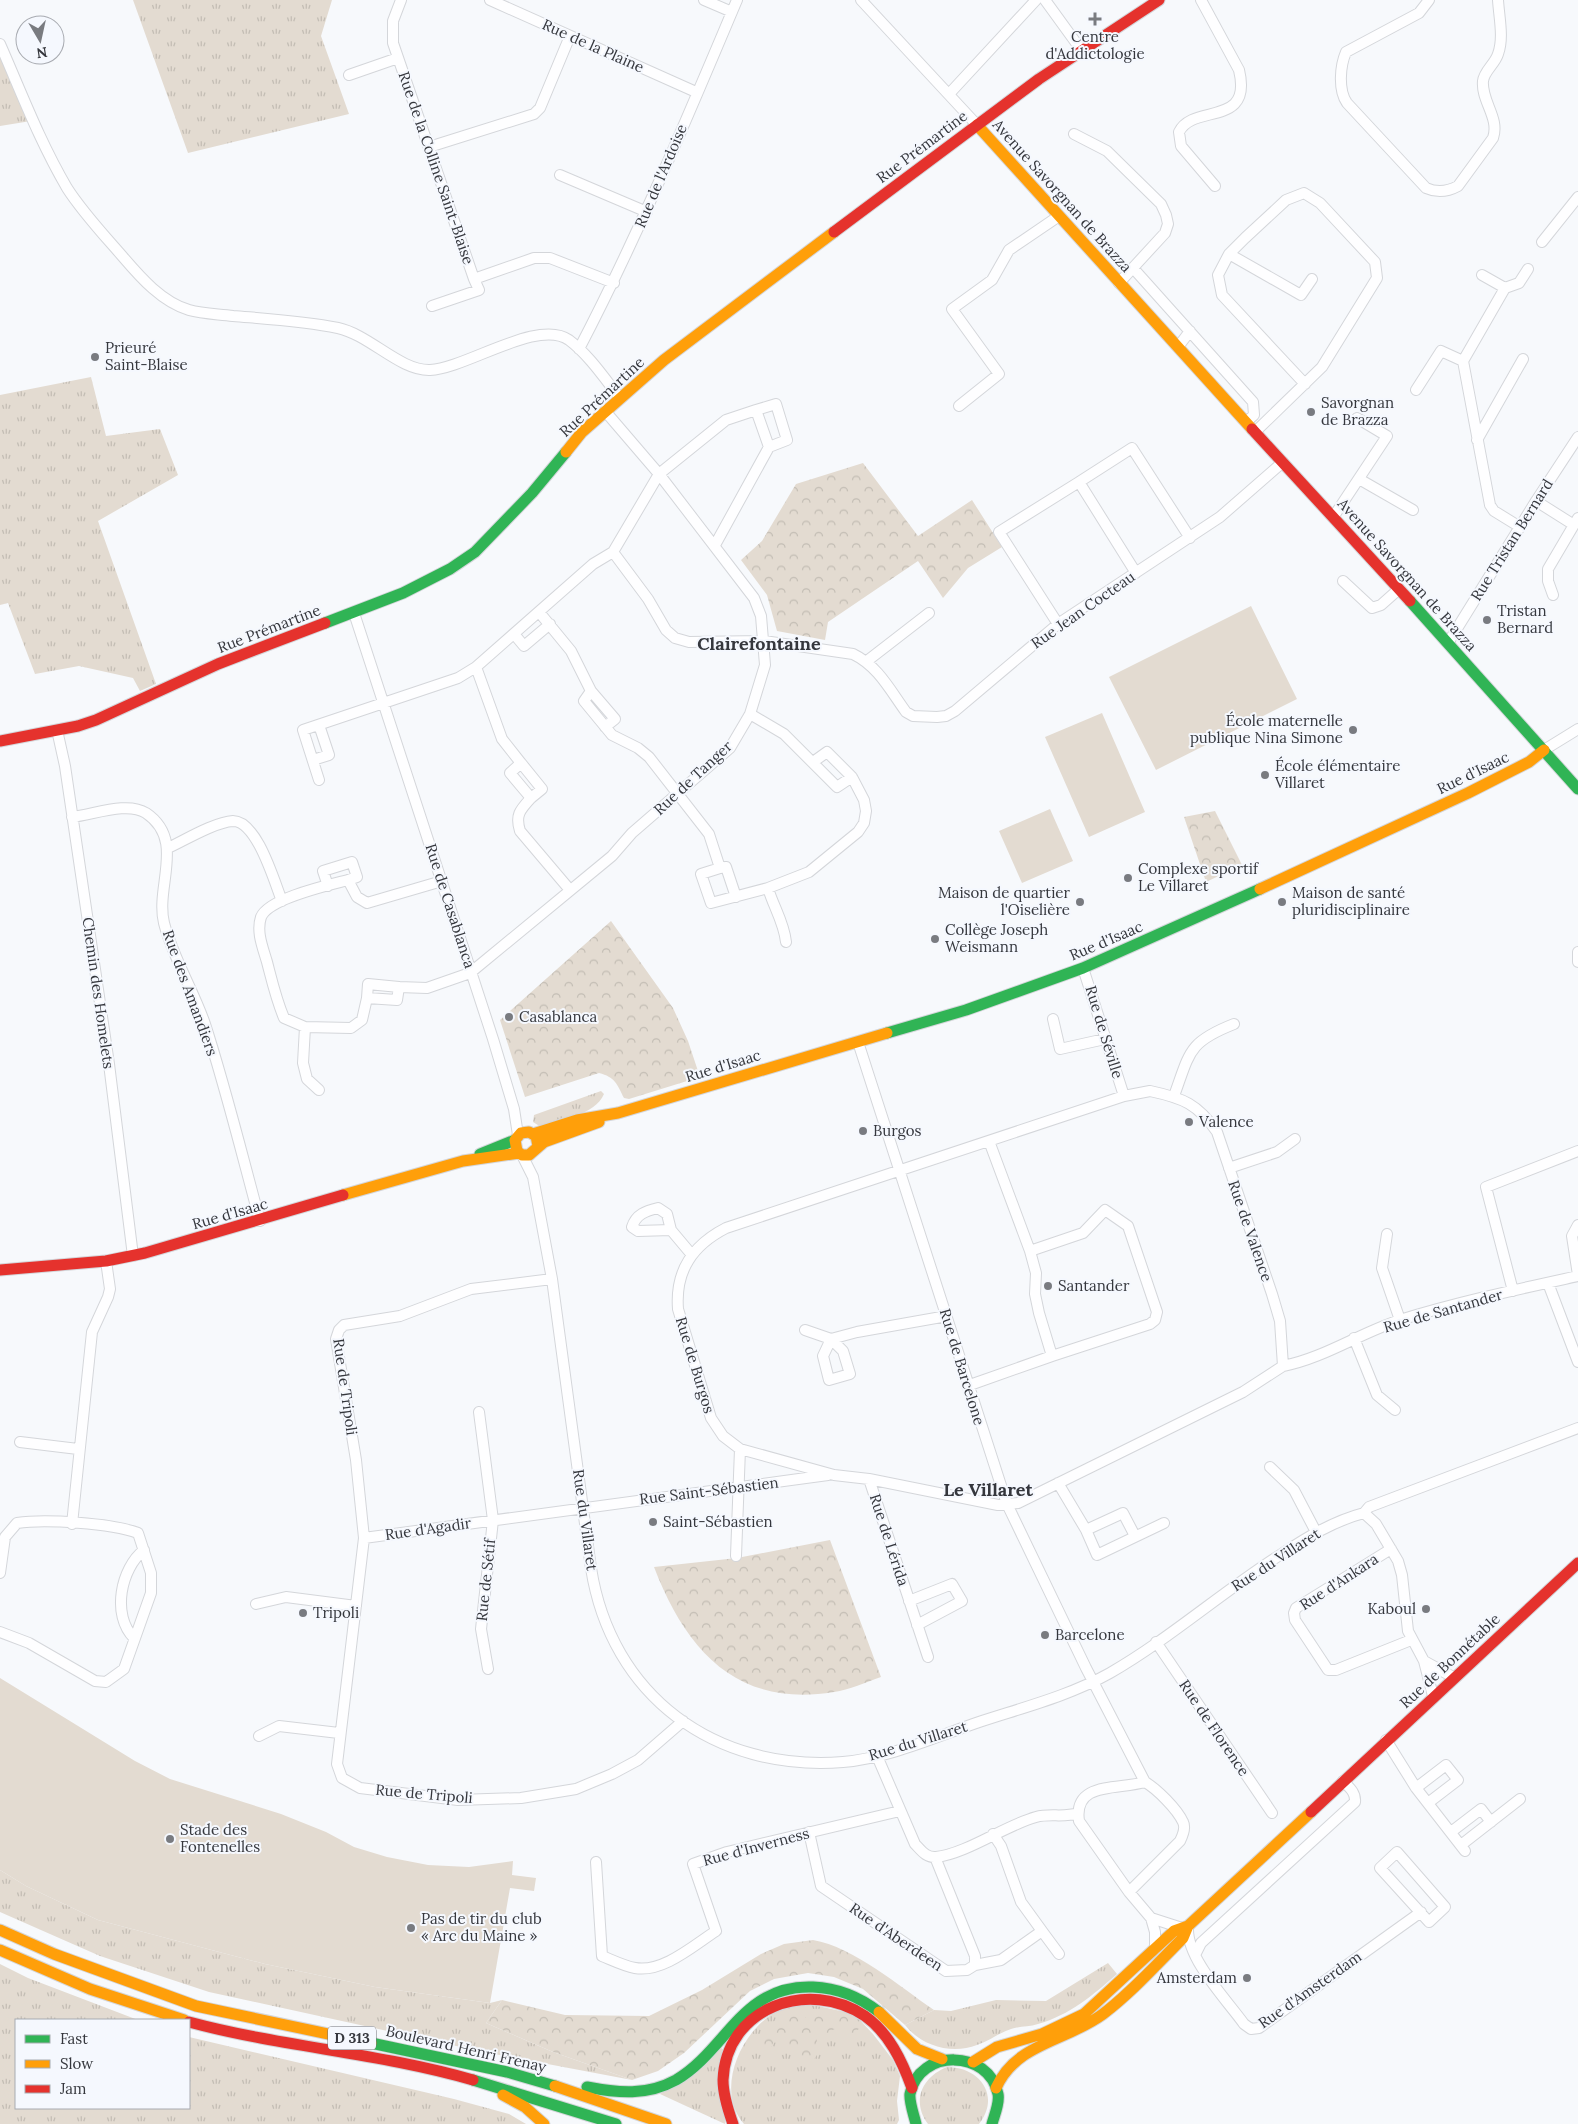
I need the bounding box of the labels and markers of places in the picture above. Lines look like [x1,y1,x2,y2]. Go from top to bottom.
marker: Centre d'Addictologie [1088,12,1102,26]
place label: Centre d'Addictologie [1045,27,1145,63]
place label: Prieuré Saint-Blaise [105,338,188,374]
marker: Prieuré Saint-Blaise [89,351,101,363]
place label: Savorgnan de Brazza [1321,393,1394,429]
marker: Savorgnan de Brazza [1305,406,1317,418]
place label: Tristan Bernard [1497,601,1553,637]
marker: Tristan Bernard [1481,614,1493,626]
place label: École maternelle publique Nina Simone [1190,711,1343,747]
marker: École maternelle publique Nina Simone [1347,724,1359,736]
place label: École élémentaire Villaret [1274,756,1400,792]
marker: École élémentaire Villaret [1259,769,1271,781]
place label: Complexe sportif Le Villaret [1138,859,1259,895]
marker: Complexe sportif Le Villaret [1122,872,1134,884]
place label: Maison de quartier l'Oiselière [938,883,1071,919]
place label: Maison de santé pluridisciplinaire [1292,883,1410,919]
marker: Maison de quartier l'Oiselière [1074,896,1086,908]
marker: Maison de santé pluridisciplinaire [1276,896,1288,908]
place label: Collège Joseph Weismann [945,920,1048,956]
marker: Collège Joseph Weismann [929,933,941,945]
place label: Casablanca [519,1007,598,1026]
marker: Casablanca [503,1011,515,1023]
place label: Valence [1198,1112,1254,1131]
marker: Valence [1183,1116,1195,1128]
place label: Burgos [873,1121,922,1140]
marker: Burgos [857,1125,869,1137]
place label: Santander [1058,1276,1130,1295]
marker: Santander [1042,1280,1054,1292]
place label: Saint-Sébastien [663,1512,773,1531]
marker: Saint-Sébastien [647,1516,659,1528]
place label: Kaboul [1367,1599,1416,1618]
place label: Tripoli [313,1603,359,1622]
marker: Kaboul [1420,1603,1432,1615]
marker: Tripoli [297,1607,309,1619]
place label: Barcelone [1055,1625,1125,1644]
marker: Barcelone [1039,1629,1051,1641]
place label: Stade des Fontenelles [180,1820,260,1856]
marker: Stade des Fontenelles [164,1833,176,1845]
place label: Pas de tir du club « Arc du Maine » [421,1909,542,1945]
marker: Pas de tir du club « Arc du Maine » [405,1922,417,1934]
place label: Amsterdam [1156,1968,1237,1987]
marker: Amsterdam [1241,1972,1253,1984]

